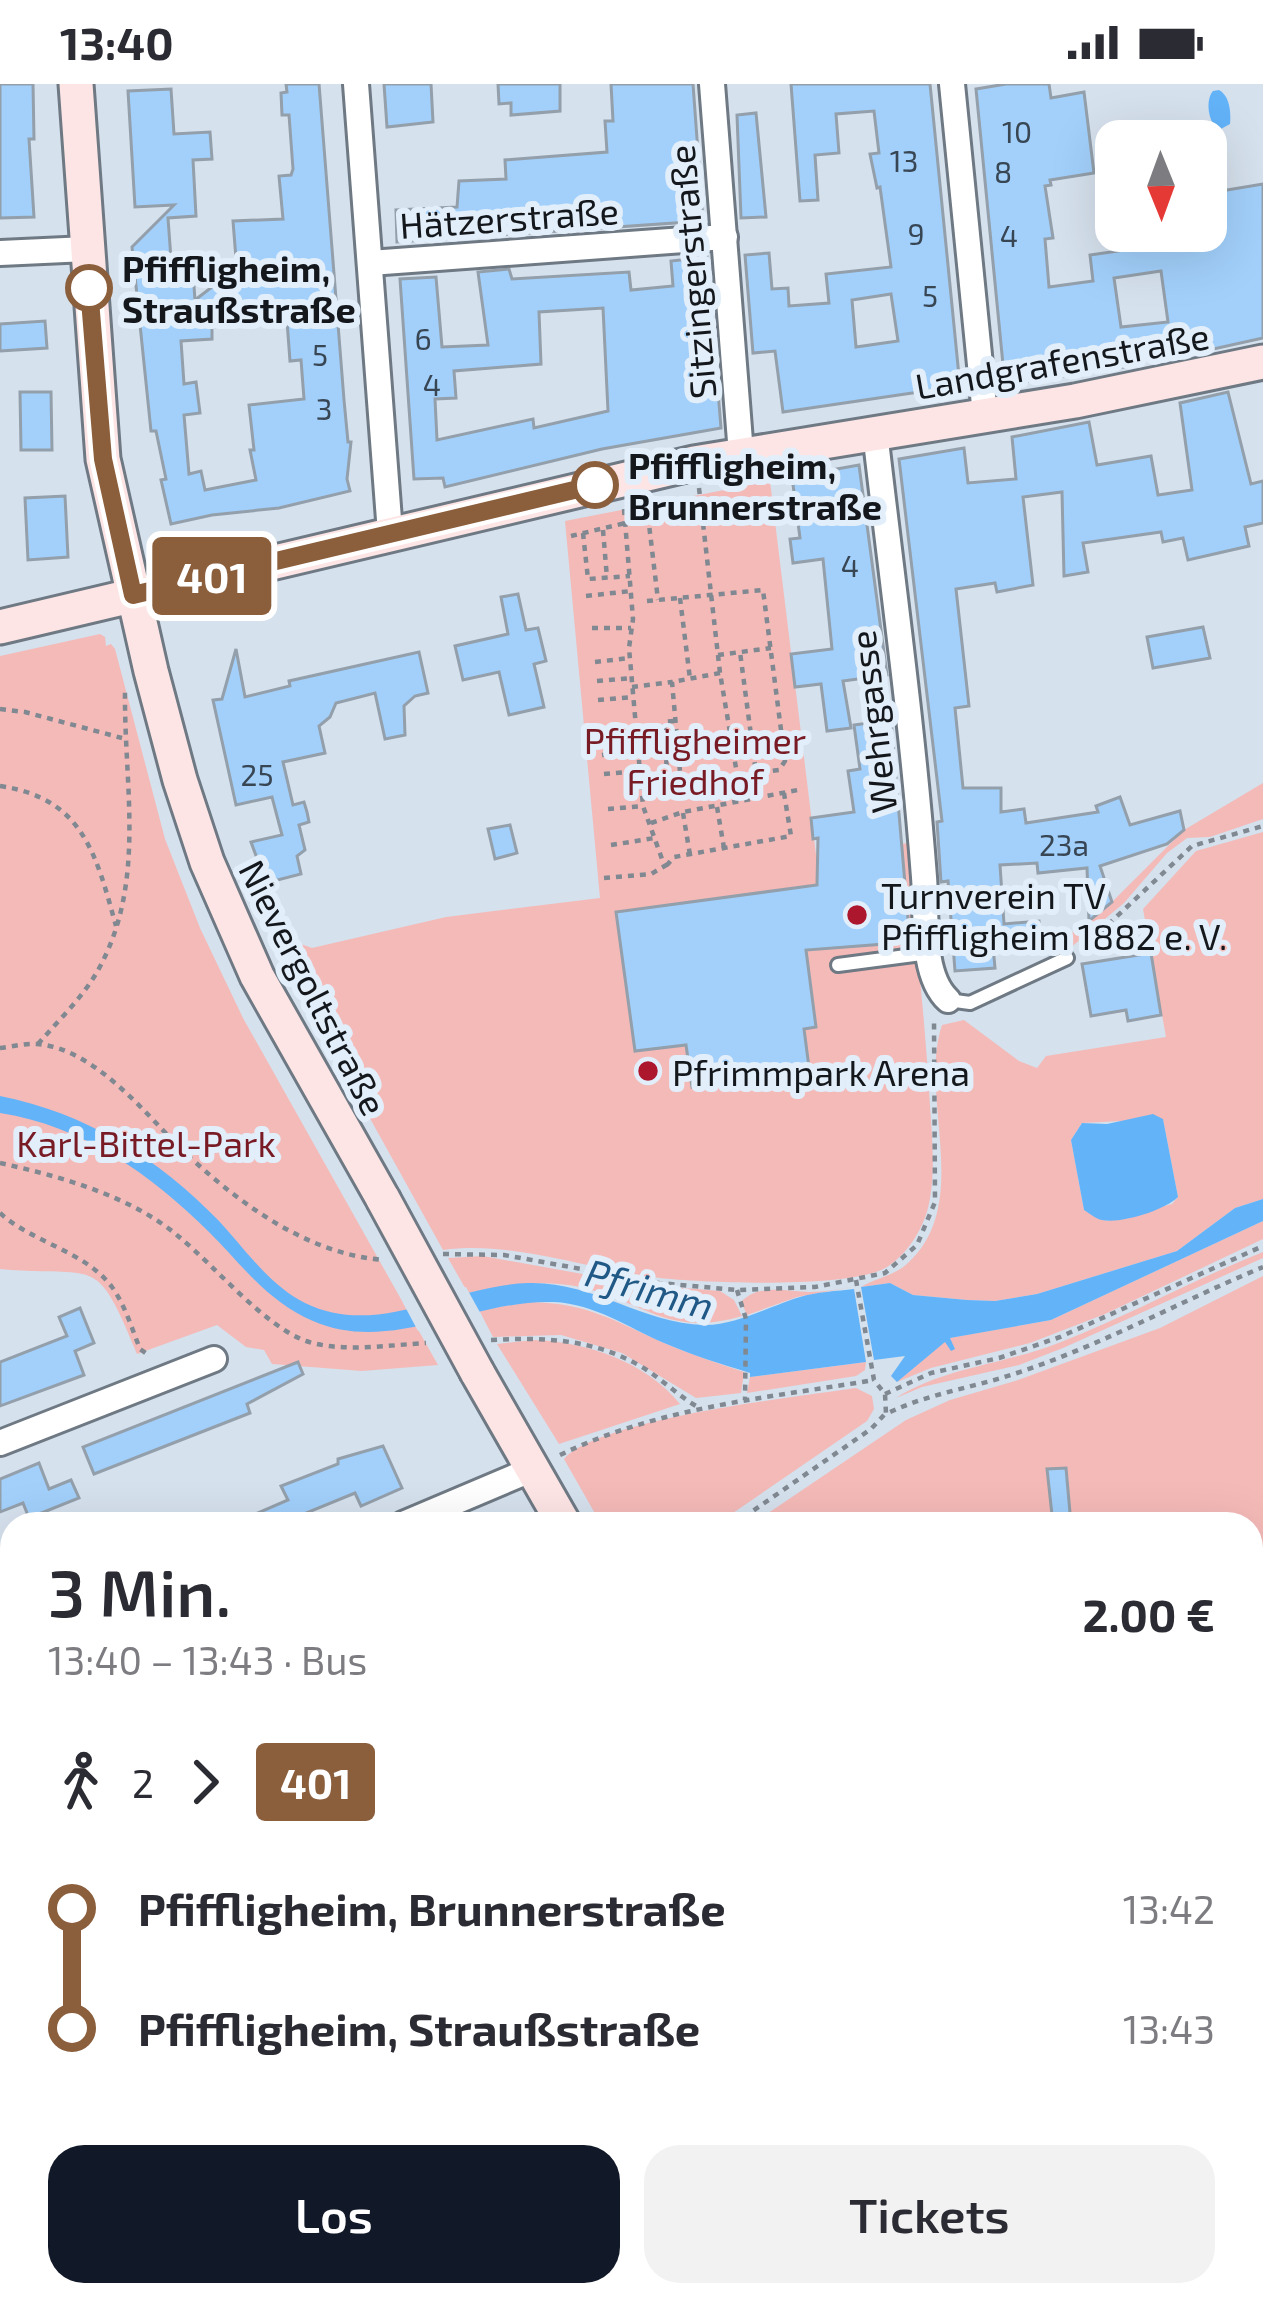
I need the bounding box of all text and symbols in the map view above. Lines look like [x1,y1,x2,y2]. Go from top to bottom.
text: 13:40 [60,15,174,69]
house number: 10 [1002,113,1032,149]
north arrow [1095,120,1227,252]
map controls [1095,120,1227,252]
house number: 13 [890,142,918,178]
street label: Sitzingerstraße [658,143,724,401]
house number: 8 [994,153,1012,189]
street label: Hätzerstraße [398,188,620,246]
house number: 9 [907,215,925,251]
house number: 4 [1000,217,1018,253]
place label: Pfiffligheim, Straußstraße [122,246,356,330]
marker: Pfiffligheim, Straußstraße [67,266,111,310]
house number: 5 [922,277,938,313]
street label: Landgrafenstraße [912,313,1212,407]
house number: 6 [414,320,432,356]
house number: 5 [312,336,328,372]
house number: 4 [423,366,441,402]
house number: 3 [316,390,332,426]
place label: Pfiffligheim, Brunnerstraße [628,443,882,527]
marker: Pfiffligheim, Brunnerstraße [573,463,617,507]
line badge: 401 [143,537,281,615]
house number: 4 [841,547,859,583]
text: 401 [176,551,248,601]
street label: Wehrgasse [839,628,905,816]
park label: Pfiffligheimer Friedhof [584,718,806,802]
house number: 25 [241,756,273,792]
house number: 23a [1039,826,1089,862]
street label: Nievergoltstraße [231,852,397,1122]
place label: Turnverein TV Pfiffligheim 1882 e. V. [881,873,1227,957]
marker: Turnverein TV Pfiffligheim 1882 e. V. [844,902,870,928]
place label: Pfrimmpark Arena [672,1050,970,1093]
marker: Pfrimmpark Arena [635,1058,661,1084]
park label: Karl-Bittel-Park [16,1121,276,1164]
water label: Pfrimm [581,1247,719,1329]
text: 3 Min. [48,1551,231,1630]
text: 2.00 € [1082,1587,1215,1641]
text: 13:40 – 13:43 · Bus [48,1636,367,1683]
icon: walk [48,1749,114,1815]
icon: forward [172,1749,238,1815]
text: 401 [280,1757,351,1807]
text: 2 [132,1759,154,1806]
text: Pfiffligheim, Brunnerstraße [138,1881,726,1935]
text: 13:42 [1123,1885,1215,1932]
text: Pfiffligheim, Straußstraße [138,2001,700,2055]
text: 13:43 [1123,2005,1215,2052]
button: Los [48,2145,620,2283]
button: Tickets [644,2145,1215,2283]

